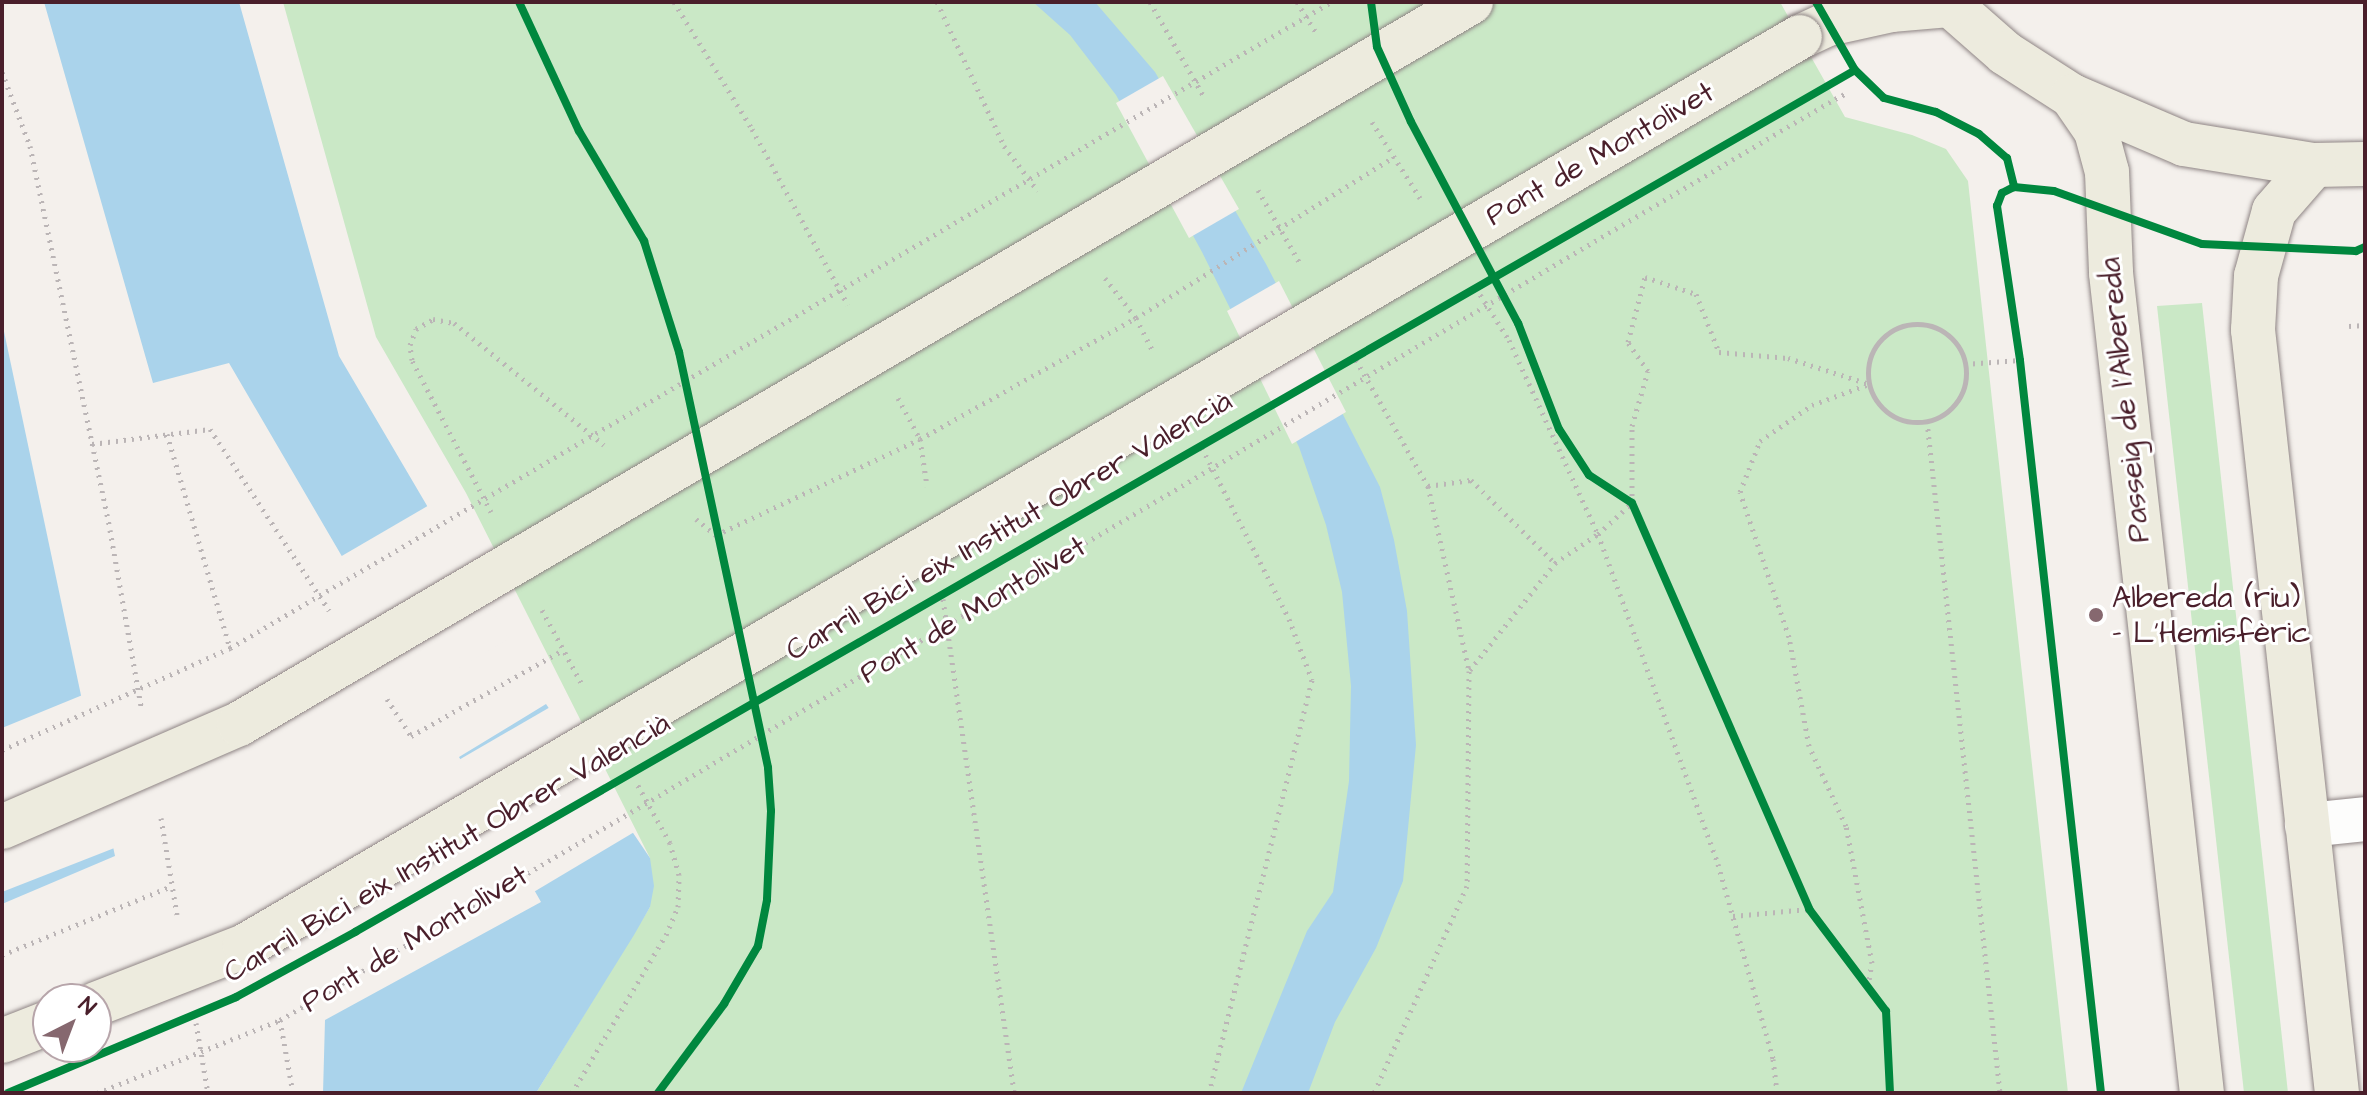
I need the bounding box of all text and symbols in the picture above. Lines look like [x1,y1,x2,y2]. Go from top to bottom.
street label: Pont de Montolivet [1479,74,1721,234]
street label: Passeig de l'Albereda [2092,256,2158,544]
street label: Carril Bici eix Institut Obrer Valencià [780,383,1238,669]
street label: Pont de Montolivet [853,528,1093,692]
place label: Albereda (riu) - L'Hemisfèric [2112,580,2310,650]
marker: Albereda (riu) - L'Hemisfèric [2087,606,2105,624]
street label: Carril Bici eix Institut Obrer Valencià [218,705,676,991]
street label: Pont de Montolivet [295,857,535,1021]
north arrow [32,983,112,1063]
text: N [72,990,103,1022]

